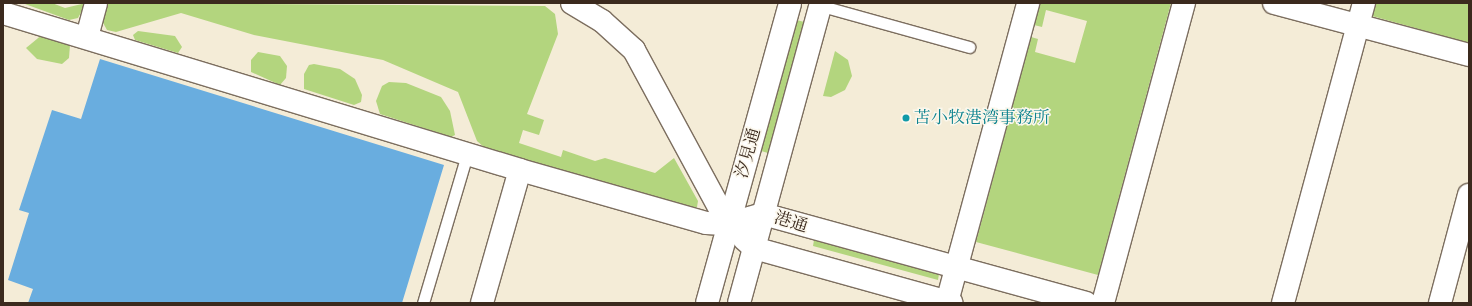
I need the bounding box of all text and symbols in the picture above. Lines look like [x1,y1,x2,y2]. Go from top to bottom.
place label: 苫小牧港湾事務所 [914,108,1050,128]
marker: 苫小牧港湾事務所 [901,113,911,123]
street label: 汐見通 [731,126,765,180]
street label: 港通 [772,207,810,237]

